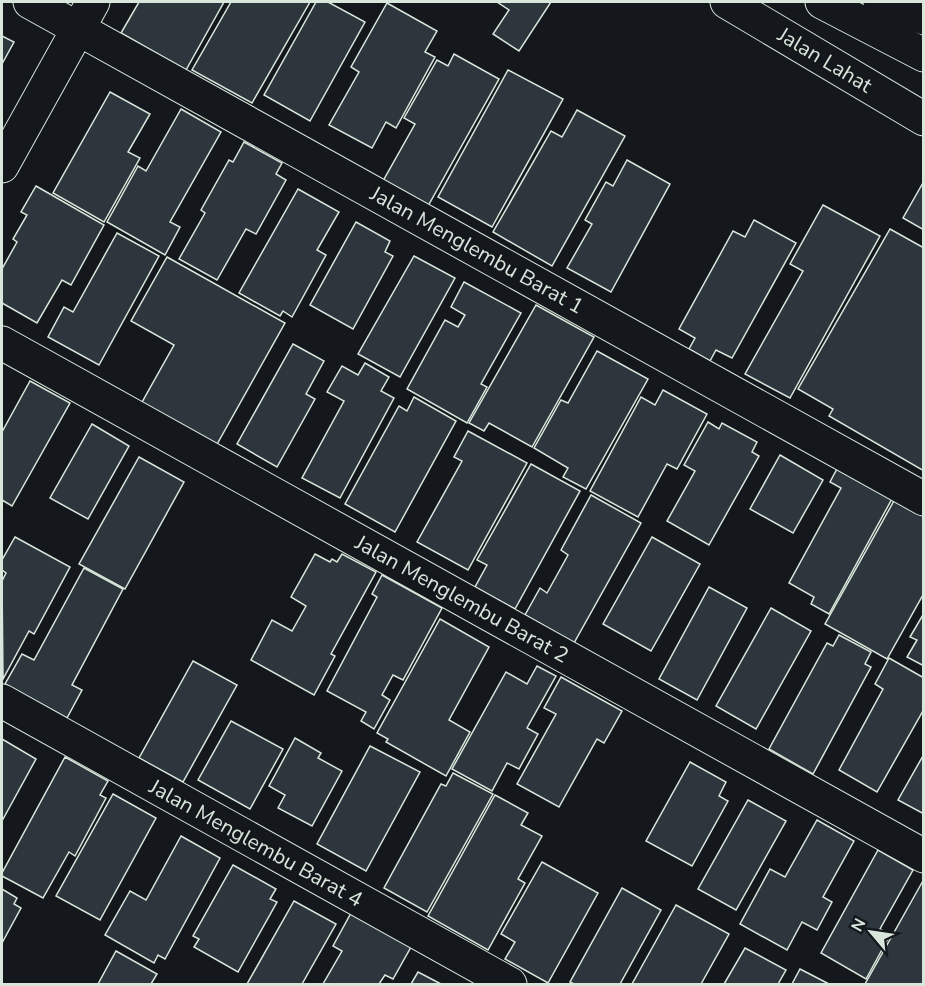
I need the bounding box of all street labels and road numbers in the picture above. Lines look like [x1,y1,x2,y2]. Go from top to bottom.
street label: Jalan Lahat [772,20,878,100]
street label: Jalan Menglembu Barat 1 [364,179,589,320]
street label: Jalan Menglembu Barat 2 [349,528,574,669]
street label: Jalan Menglembu Barat 4 [143,772,368,913]

